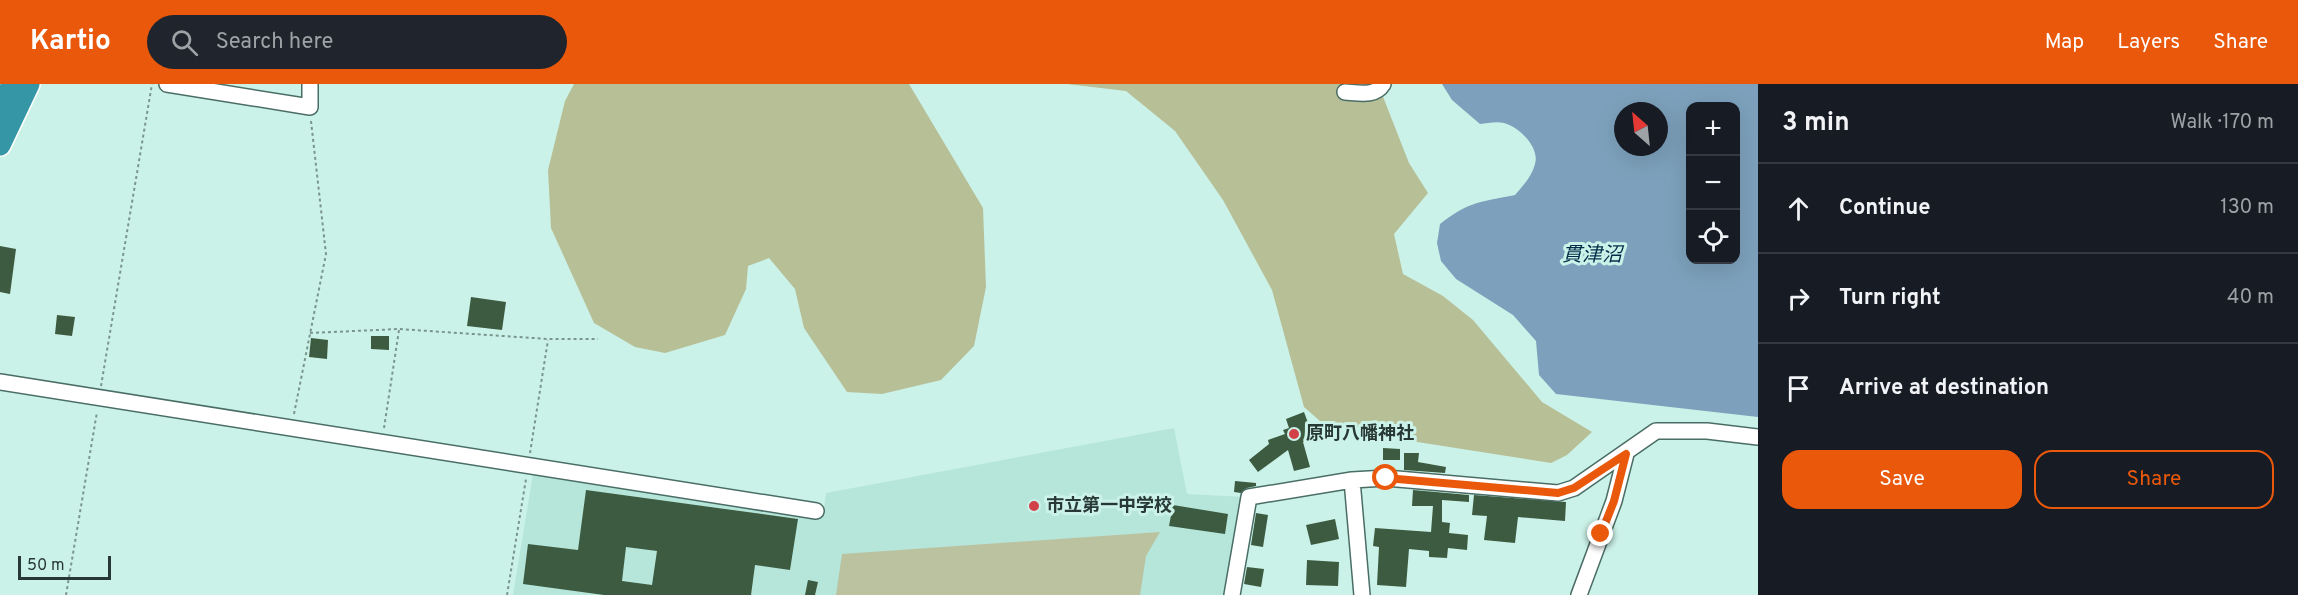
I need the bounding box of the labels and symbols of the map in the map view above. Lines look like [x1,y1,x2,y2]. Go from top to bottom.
north arrow [1614,102,1668,156]
water label: 貫津沼 [1562,243,1625,269]
place label: 原町八幡神社 [1306,423,1414,446]
marker: 原町八幡神社 [1287,427,1301,441]
route start [1372,464,1398,490]
place label: 市立第一中学校 [1046,495,1172,518]
marker: 市立第一中学校 [1027,499,1041,513]
route end [1587,520,1613,546]
scale bar [18,553,111,580]

